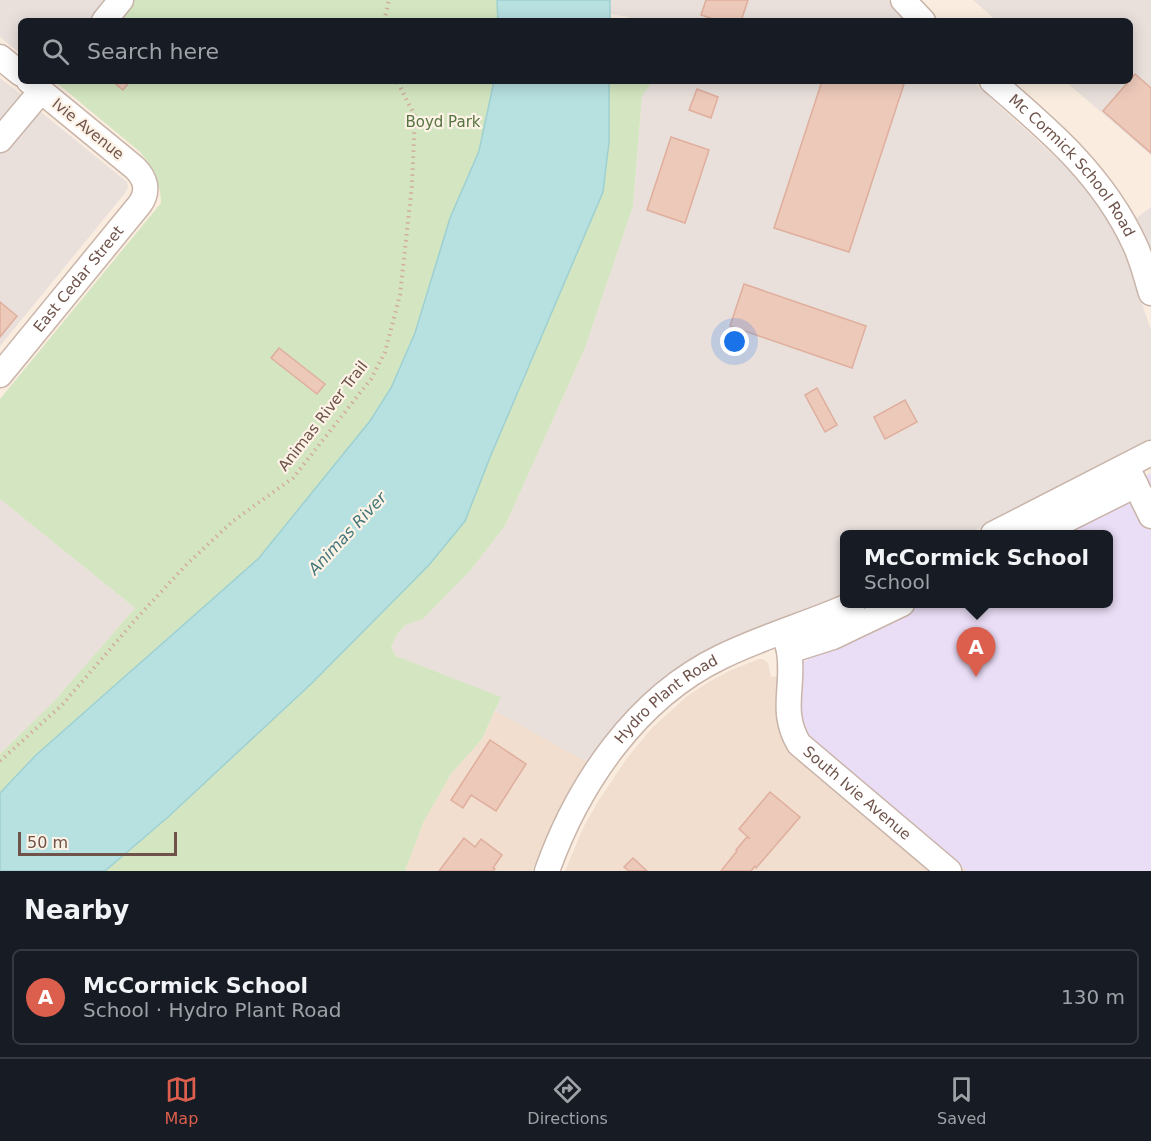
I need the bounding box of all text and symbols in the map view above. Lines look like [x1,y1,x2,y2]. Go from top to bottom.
search box [18,18,1133,84]
icon: search [39,35,72,68]
text: Search here [87,39,219,64]
street label: Mc Cormick School Road [1005,91,1139,240]
street label: Ivie Avenue [48,95,128,163]
park label: Boyd Park [405,113,481,131]
street label: East Cedar Street [30,222,127,336]
your location [720,327,749,356]
street label: Animas River Trail [274,357,372,475]
water label: Animas River [304,487,391,579]
popup [840,530,1113,608]
text: McCormick School [864,545,1089,570]
text: School [864,570,930,594]
pin: A [956,628,996,677]
street label: Hydro Plant Road [611,651,721,747]
street label: South Ivie Avenue [799,742,915,844]
scale bar [18,829,177,856]
text: 50 m [27,833,68,852]
text: Nearby [24,895,129,925]
text: McCormick School [83,973,308,998]
text: A [38,985,53,1009]
text: 130 m [1061,985,1125,1009]
text: School · Hydro Plant Road [83,998,341,1022]
tab: Map [165,1073,198,1128]
tab: Directions [527,1073,608,1128]
tab: Saved [937,1073,986,1128]

